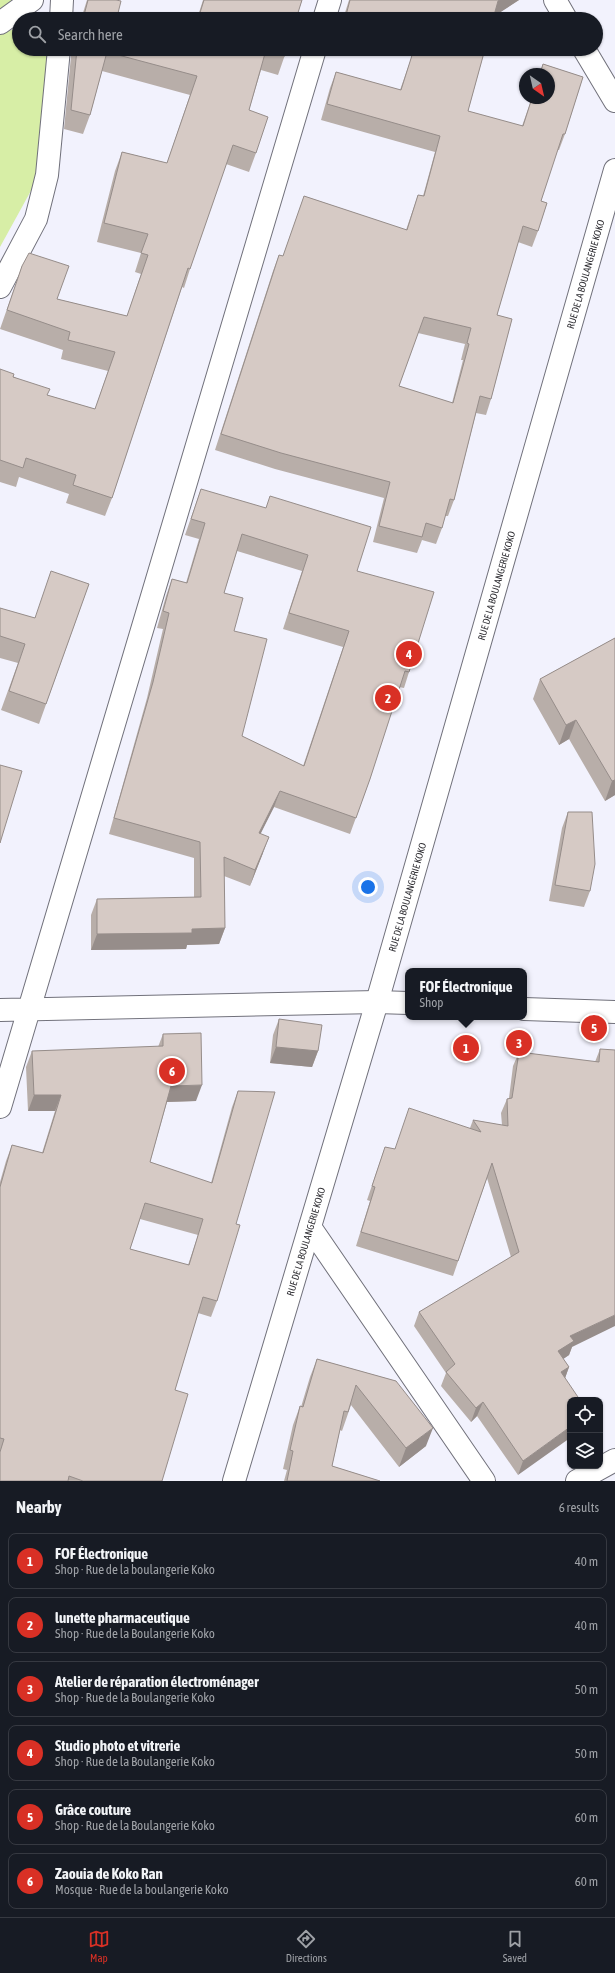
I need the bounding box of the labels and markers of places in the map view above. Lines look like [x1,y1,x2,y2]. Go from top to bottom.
pin: 4 [396,639,422,669]
pin: 2 [375,683,401,713]
pin: 5 [581,1013,607,1043]
pin: 3 [506,1028,532,1058]
pin: 1 [453,1033,479,1063]
pin: 6 [159,1056,185,1086]

